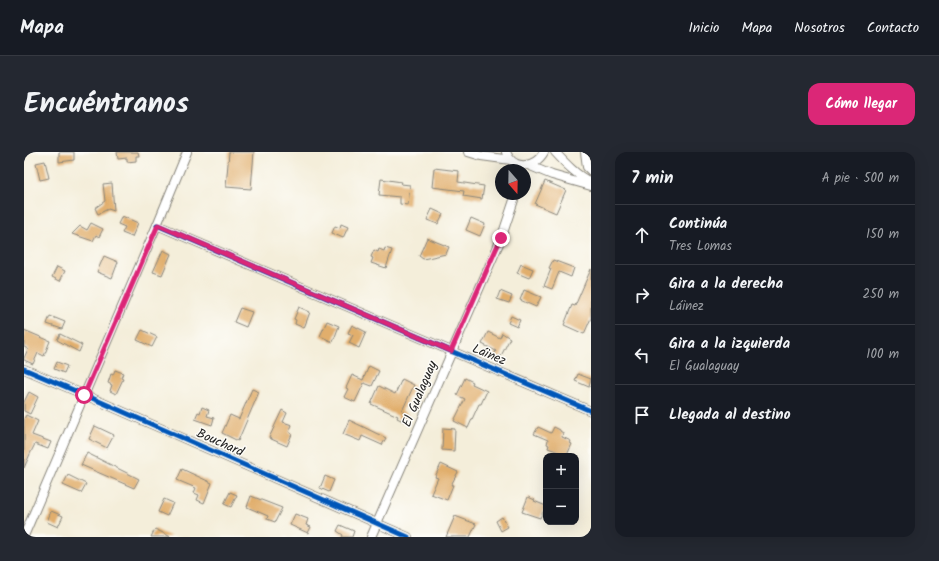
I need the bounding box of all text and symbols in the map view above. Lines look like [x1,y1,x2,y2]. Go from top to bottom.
text: Mapa [20,13,64,43]
text: Inicio [688,17,719,39]
text: Mapa [741,17,772,39]
text: Nosotros [794,17,845,39]
text: Contacto [867,17,919,39]
text: Encuéntranos [24,82,189,127]
button: Cómo llegar [808,83,915,125]
north arrow [495,164,531,200]
text: 7 min [631,165,673,192]
text: A pie · 500 m [822,168,899,189]
text: Continúa [669,212,727,236]
icon: ahead [631,224,653,246]
text: 150 m [866,224,899,245]
route end [492,229,510,247]
text: Tres Lomas [669,236,732,257]
text: Gira a la derecha [669,272,783,296]
icon: right [631,284,653,306]
text: 250 m [862,284,899,305]
text: Láinez [669,296,704,317]
text: Gira a la izquierda [669,332,790,356]
street label: Láinez [469,339,509,372]
icon: left [631,344,653,366]
text: 100 m [866,344,899,365]
text: El Gualaguay [669,356,739,377]
street label: El Gualaguay [397,357,444,430]
route start [75,386,93,404]
text: Llegada al destino [669,403,791,427]
icon: arrive [631,404,653,426]
street label: Bouchard [193,423,248,463]
map controls [543,453,579,525]
button: + [543,453,579,489]
button: − [543,489,579,525]

